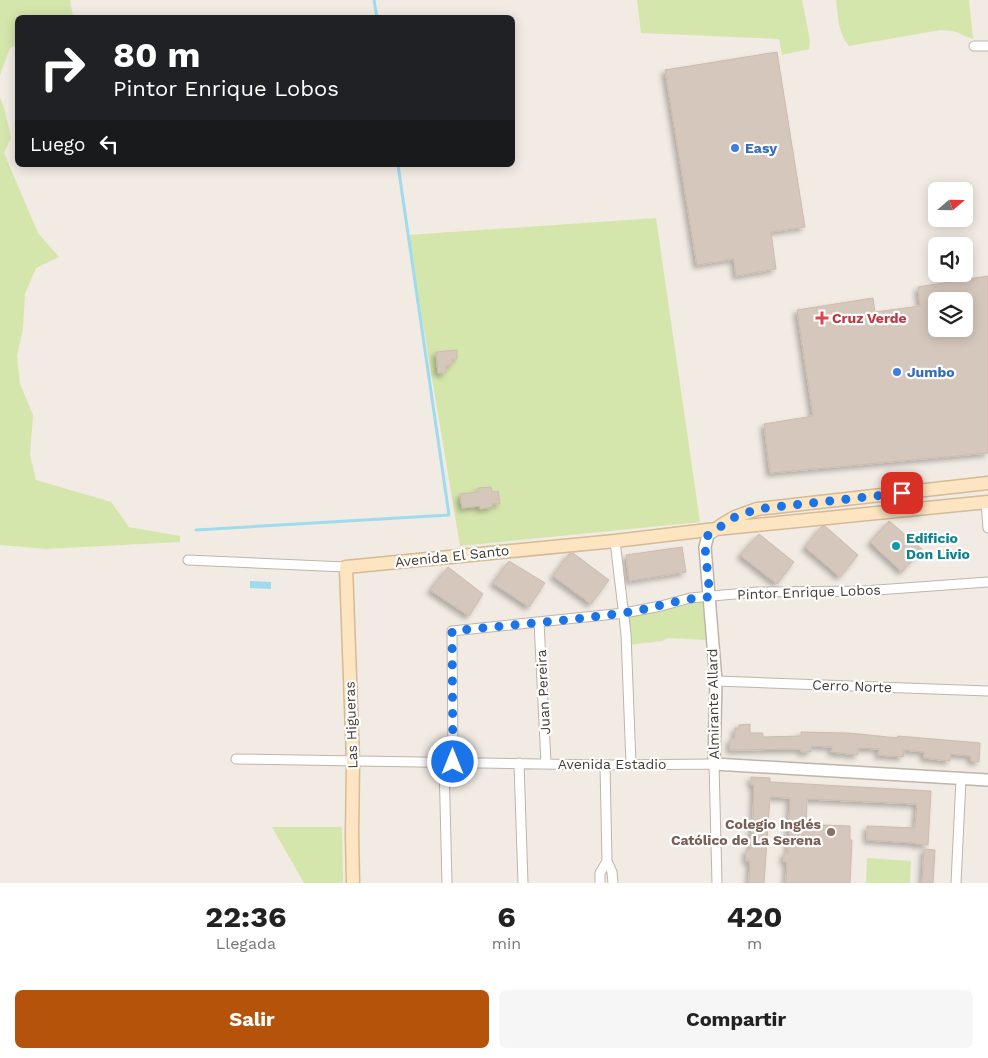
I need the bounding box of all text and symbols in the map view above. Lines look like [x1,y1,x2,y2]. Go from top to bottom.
text: 80 m [113,34,200,76]
icon: right [30,35,95,100]
text: Pintor Enrique Lobos [113,76,339,101]
icon: left [95,130,123,158]
text: Luego [30,133,85,156]
place label: Easy [745,140,777,156]
marker: Easy [729,142,741,154]
north arrow [928,182,972,228]
map controls [928,182,973,337]
button: sound [928,237,973,282]
button: layers [928,292,973,337]
place label: Cruz Verde [832,310,907,326]
marker: Cruz Verde [816,312,828,324]
place label: Jumbo [907,364,955,380]
marker: Jumbo [891,366,903,378]
pin [881,472,923,514]
icon: arrive [888,479,916,507]
place label: Edificio Don Livio [906,530,970,562]
marker: Edificio Don Livio [890,540,902,552]
street label: Avenida El Santo [394,542,510,570]
street label: Pintor Enrique Lobos [737,581,881,603]
street label: Almirante Allard [704,648,722,760]
street label: Juan Pereira [533,649,553,735]
street label: Cerro Norte [812,677,892,695]
street label: Las Higueras [341,681,361,769]
position arrow [426,735,478,787]
street label: Avenida Estadio [558,756,666,772]
place label: Colegio Inglés Católico de La Serena [671,816,822,848]
marker: Colegio Inglés Católico de La Serena [825,826,837,838]
text: 22:36 [205,899,286,934]
text: 6 [497,899,516,934]
text: 420 [726,899,783,934]
text: Llegada [216,934,276,953]
text: min [492,934,521,953]
text: m [747,934,762,953]
button: Salir [15,990,489,1048]
button: Compartir [499,990,973,1048]

